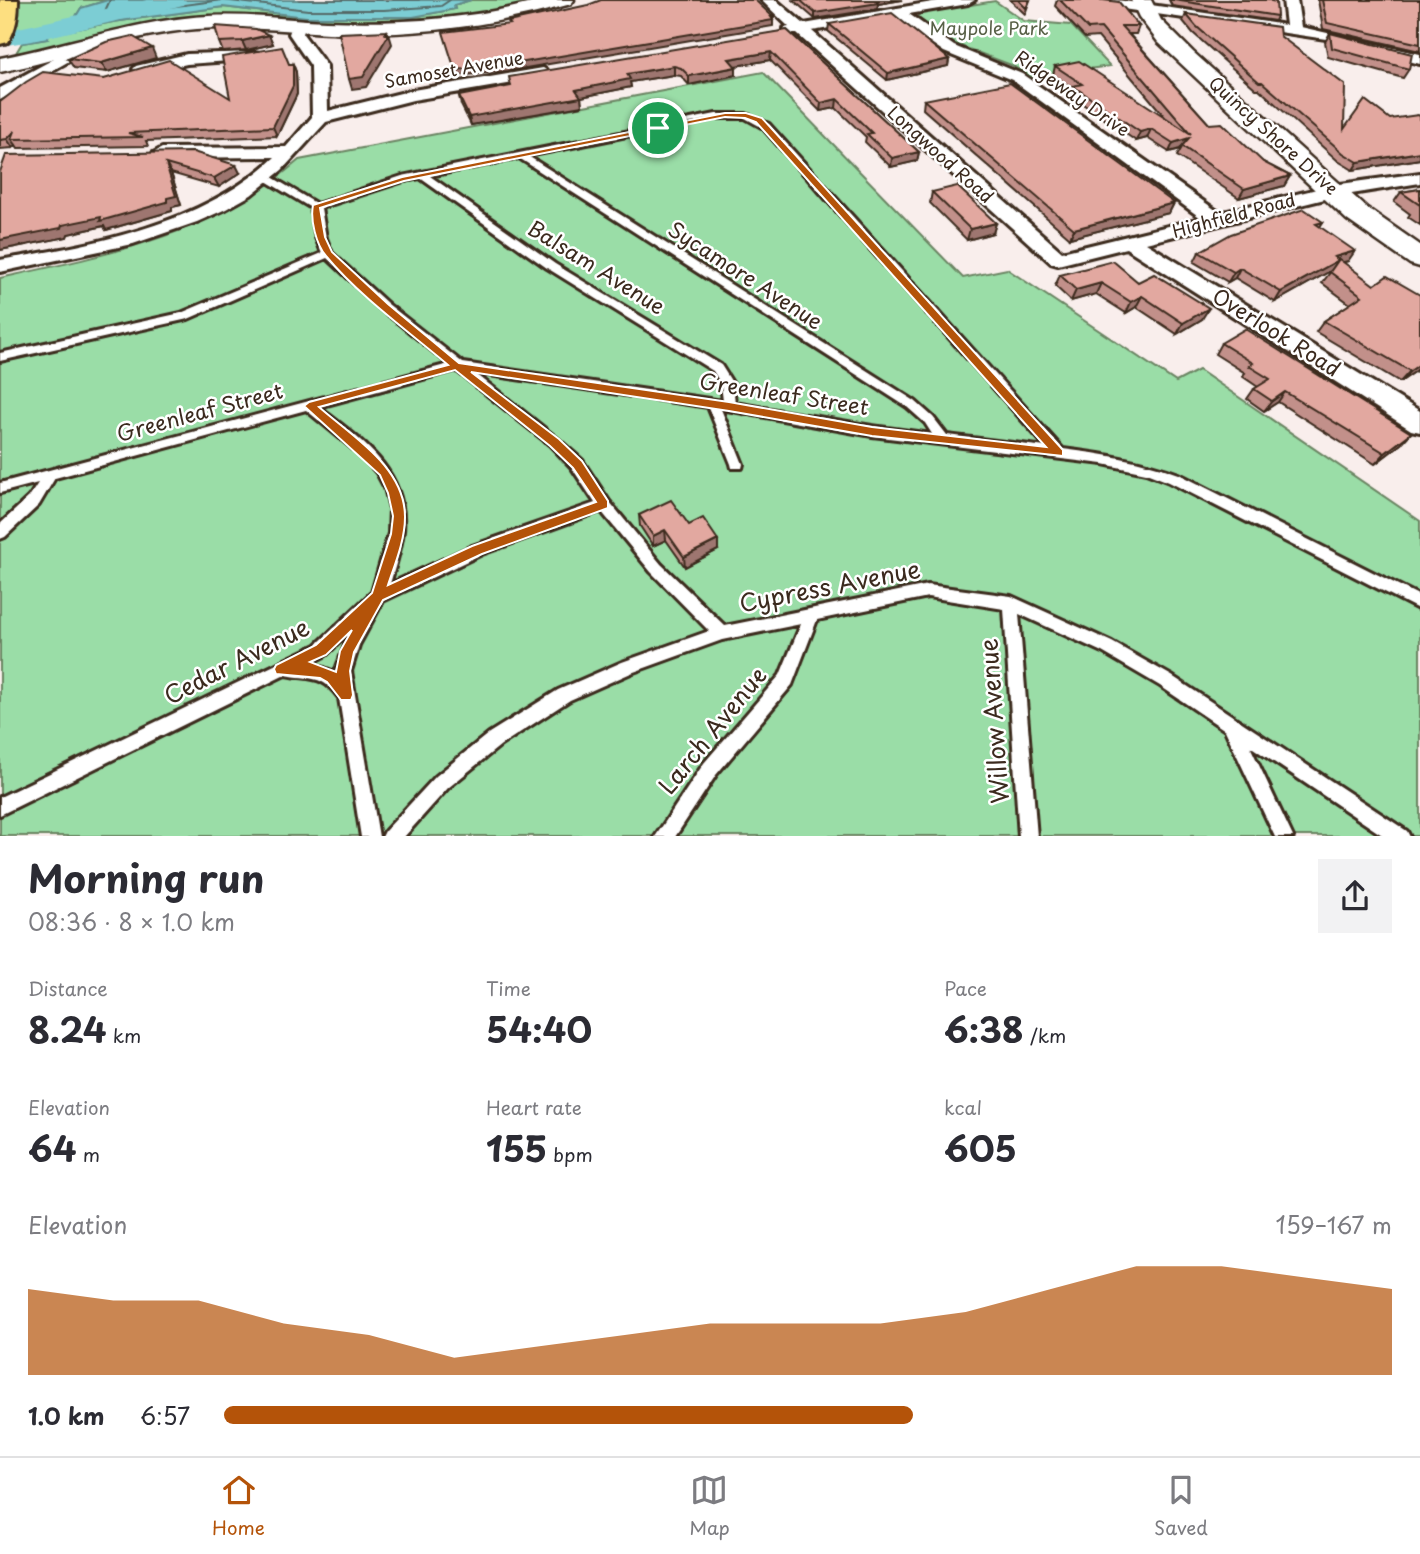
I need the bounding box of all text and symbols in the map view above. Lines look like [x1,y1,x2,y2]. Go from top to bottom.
park label: Maypole Park [929,14,1049,41]
street label: Samoset Avenue [382,43,526,94]
street label: Ridgeway Drive [1010,43,1136,142]
street label: Quincy Shore Drive [1203,69,1345,201]
pin [628,98,688,158]
street label: Longwood Road [882,99,1000,209]
icon: arrive [639,109,677,147]
street label: Highfield Road [1169,185,1298,244]
street label: Balsam Avenue [522,211,672,321]
street label: Sycamore Avenue [662,212,830,336]
street label: Overlook Road [1207,279,1347,384]
street label: Greenleaf Street [697,364,871,422]
street label: Greenleaf Street [113,373,286,449]
street label: Cypress Avenue [736,550,923,620]
street label: Cedar Avenue [157,608,315,712]
street label: Willow Avenue [969,637,1017,805]
street label: Larch Avenue [649,658,774,801]
text: Morning run [28,849,264,906]
button: share [1318,859,1392,933]
text: 08:36 · 8 × 1.0 km [28,904,235,939]
text: Distance [28,974,108,1002]
text: Time [486,974,531,1002]
text: Pace [944,974,987,1002]
text: 8.24 [28,1002,107,1055]
text: 54:40 [486,1002,592,1055]
text: 6:38 [944,1002,1024,1055]
text: km [107,1021,141,1049]
text: /km [1024,1021,1066,1049]
text: Elevation [28,1093,110,1121]
text: Heart rate [486,1093,582,1121]
text: kcal [944,1093,982,1121]
text: 64 [28,1121,76,1174]
text: 155 [486,1121,547,1174]
text: 605 [944,1121,1017,1174]
text: m [76,1140,100,1168]
text: bpm [547,1140,593,1168]
text: Elevation [28,1207,127,1242]
text: 159–167 m [1276,1207,1392,1242]
text: 1.0 km [28,1398,105,1433]
text: 6:57 [140,1398,190,1433]
tab: Home [212,1471,265,1541]
tab: Map [689,1471,730,1541]
tab: Saved [1154,1471,1208,1541]

